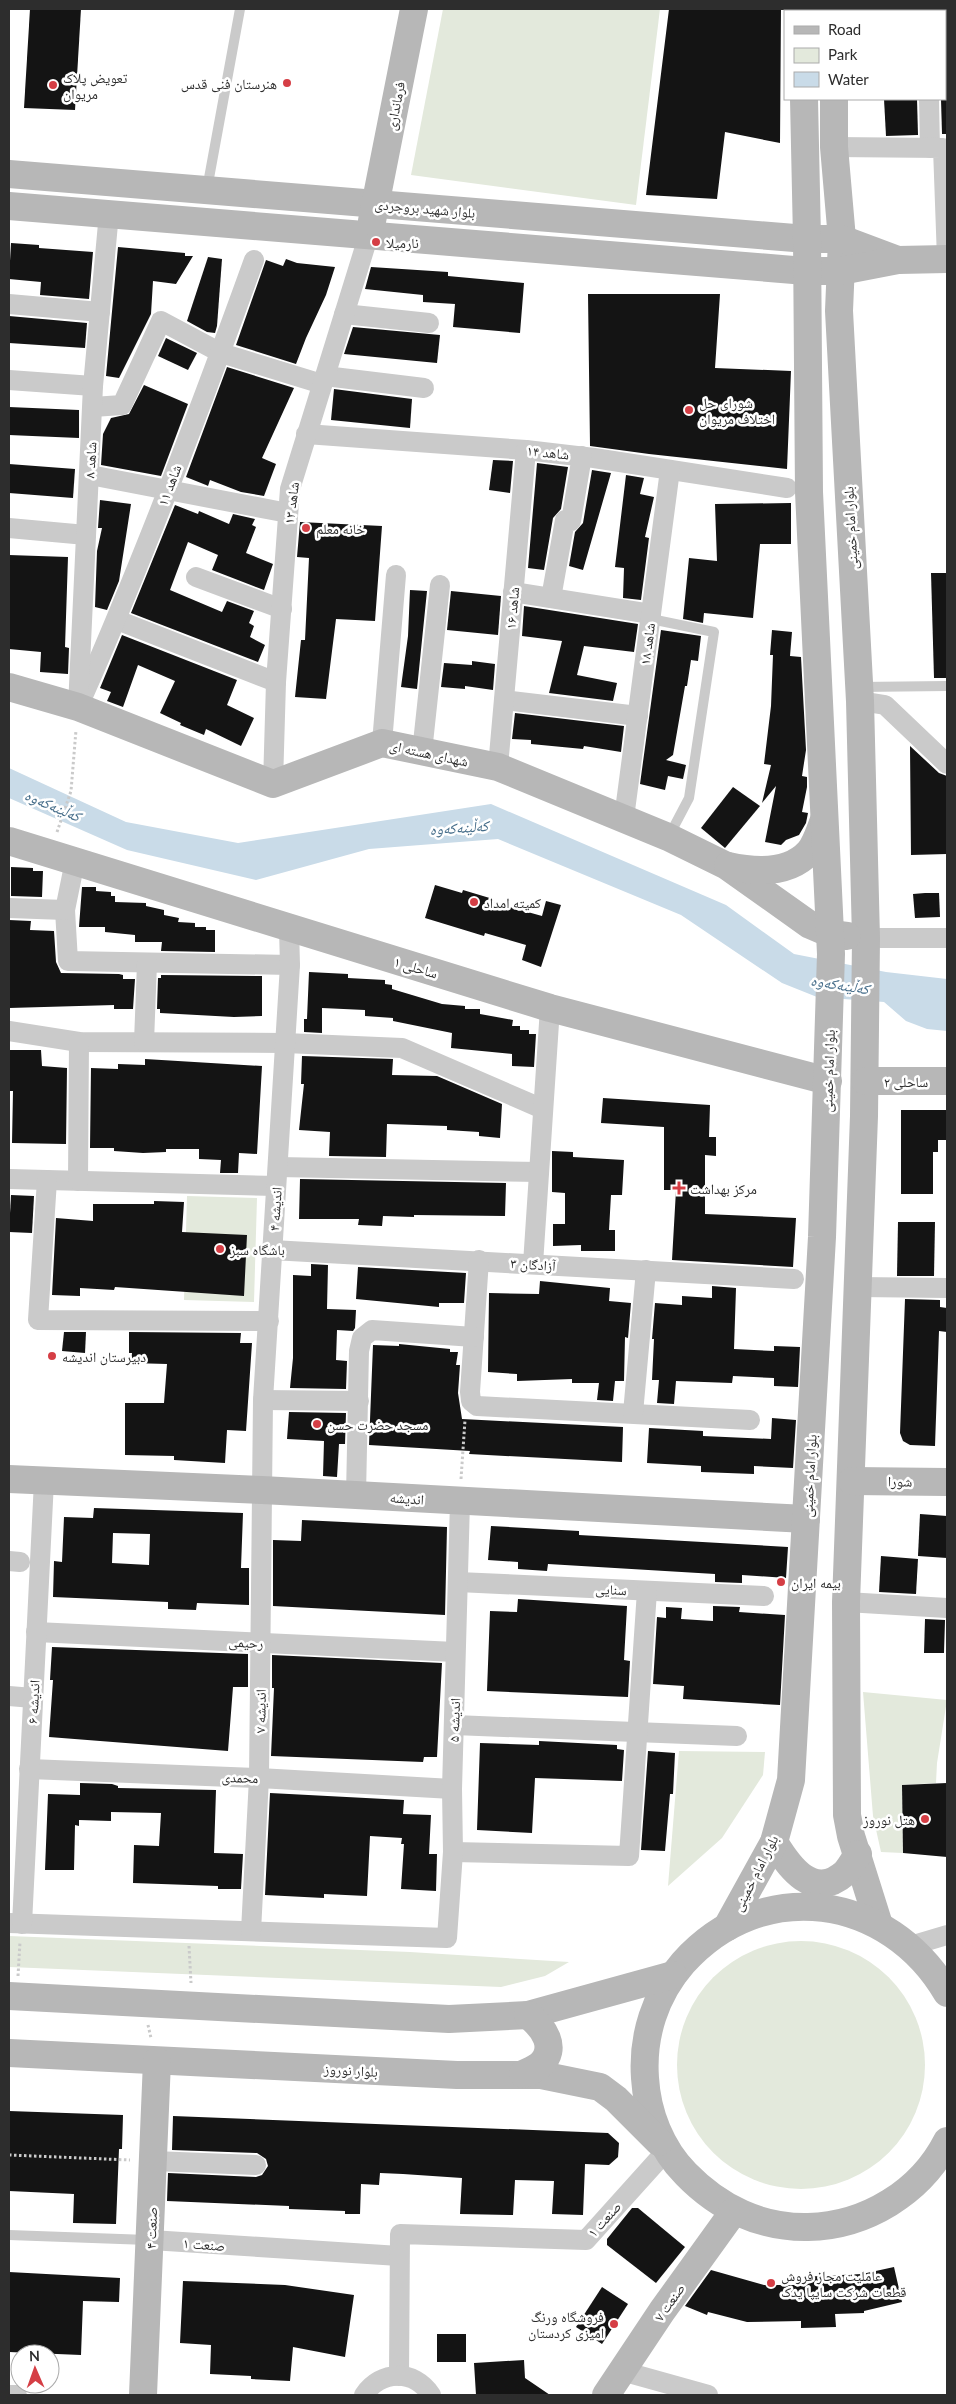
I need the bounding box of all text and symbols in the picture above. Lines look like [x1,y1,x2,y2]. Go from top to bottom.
legend [784,10,946,100]
text: Road [828,20,861,38]
text: Park [828,45,858,63]
place label: تعویض پلاک مریوان [63,69,128,103]
text: Water [828,70,869,88]
place label: هنرستان فنی قدس [181,75,277,93]
marker: هنرستان فنی قدس [281,77,293,89]
marker: تعویض پلاک مریوان [47,79,59,91]
street label: فرمانداری [382,80,409,132]
street label: بلوار شهید بروجردی [374,195,476,222]
place label: نارمیلا [386,234,419,252]
marker: نارمیلا [370,236,382,248]
place label: شورای حل اختلاف مریوان [699,394,775,428]
marker: شورای حل اختلاف مریوان [683,404,695,416]
street label: شاهد ۸ [81,441,99,479]
street label: شاهد ۱۴ [526,441,570,463]
street label: شاهد ۱۱ [153,462,185,508]
street label: شاهد ۱۳ [280,481,302,525]
street label: بلوار امام خمینی [839,486,863,570]
place label: خانه معلم [316,520,365,539]
marker: خانه معلم [300,522,312,534]
street label: شاهد ۱۶ [502,586,522,630]
street label: شاهد ۱۸ [636,622,658,666]
street label: شهدای هسته ای [388,736,470,771]
water label: کەڵینەکەوە [22,785,86,827]
water label: کەڵینەکەوە [429,816,492,839]
place label: کمیته امداد [484,894,541,911]
marker: کمیته امداد [468,896,480,908]
street label: ساحلی ۱ [392,952,440,983]
water label: کەڵینەکەوە [809,971,873,999]
street label: بلوار امام خمینی [818,1029,840,1113]
street label: ساحلی ۲ [884,1073,928,1091]
place label: مرکز بهداشت [690,1180,757,1198]
marker: مرکز بهداشت [672,1181,686,1195]
street label: اندیشه ۴ [265,1186,285,1232]
place label: باشگاه سبز [229,1241,285,1259]
marker: باشگاه سبز [214,1243,226,1255]
street label: آزادگان ۳ [510,1254,557,1275]
place label: دبیرستان اندیشه [62,1348,146,1366]
marker: دبیرستان اندیشه [46,1350,58,1362]
place label: مسجد حضرت حسن [327,1416,428,1434]
marker: مسجد حضرت حسن [311,1418,323,1430]
street label: بلوار امام خمینی [798,1434,822,1518]
street label: شورا [888,1472,912,1491]
street label: اندیشه [389,1488,425,1508]
place label: بیمه ایران [791,1574,841,1592]
marker: بیمه ایران [775,1576,787,1588]
street label: سنایی [595,1580,627,1599]
street label: رحیمی [228,1633,264,1652]
street label: اندیشه ۶ [23,1680,43,1724]
street label: اندیشه ۷ [251,1689,269,1733]
street label: اندیشه ۵ [445,1698,464,1742]
street label: محمدی [221,1768,259,1787]
place label: هتل نوروز [862,1811,915,1829]
marker: هتل نوروز [919,1813,931,1825]
street label: بلوار امام خمینی [729,1832,783,1915]
street label: بلوار نوروز [323,2060,379,2081]
street label: صنعت ۱ [584,2198,624,2240]
street label: صنعت ۴ [142,2207,160,2249]
street label: صنعت ۱ [182,2234,226,2254]
place label: عاملیت مجاز فروش قطعات شرکت سایپا یدک [781,2267,907,2301]
marker: عاملیت مجاز فروش قطعات شرکت سایپا یدک [765,2277,777,2289]
street label: صنعت ۷ [650,2280,688,2324]
place label: فروشگاه ورنگ امیزی کردستان [528,2308,604,2342]
marker: فروشگاه ورنگ امیزی کردستان [608,2318,620,2330]
north arrow [10,2344,60,2394]
text: N [29,2347,40,2364]

